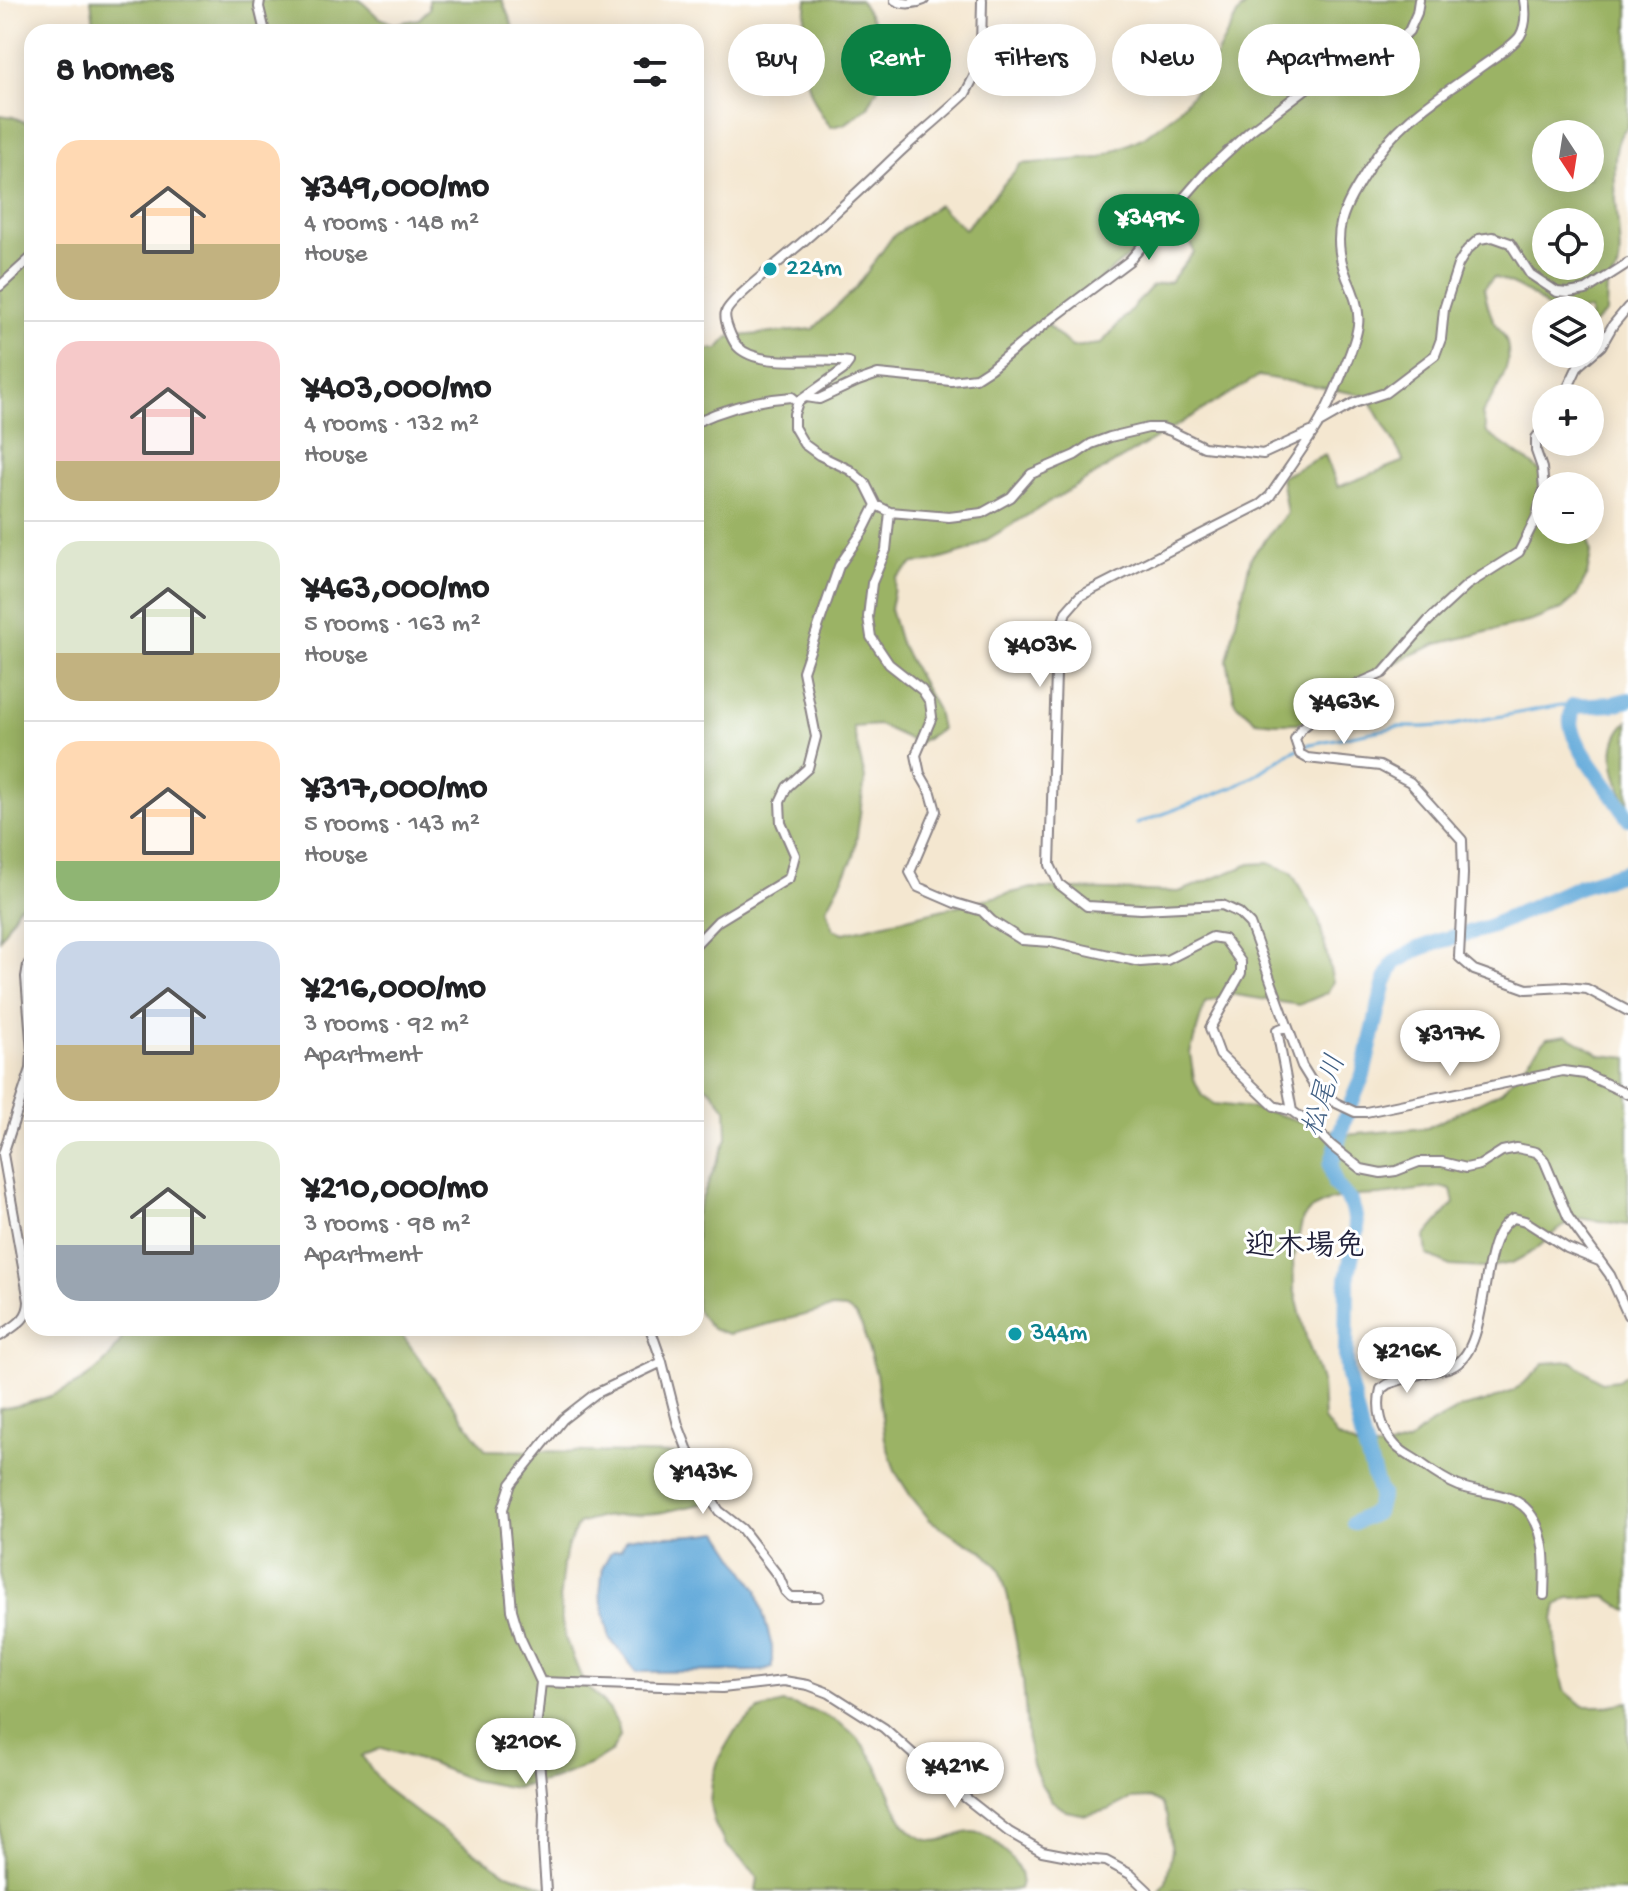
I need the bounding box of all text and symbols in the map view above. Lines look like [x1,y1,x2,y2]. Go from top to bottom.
chip: Buy [728,24,825,96]
chip: Rent [841,24,951,96]
chip: Filters [967,24,1096,96]
chip: New [1112,24,1222,96]
chip: Apartment [1238,24,1420,96]
icon: filters [628,50,672,94]
text: 8 homes [56,52,173,92]
north arrow [1532,120,1604,192]
map controls [1532,120,1604,544]
text: ¥349,000/mo [304,169,489,209]
icon: home [120,172,216,268]
pin: ¥349K [1093,194,1205,262]
text: ¥349K [1116,204,1182,235]
button: locate [1532,208,1604,280]
text: 4 rooms · 148 m² [304,209,479,240]
text: House [304,240,368,271]
place label: 224m [786,254,842,285]
marker: 224m [761,260,779,278]
button: layers [1532,296,1604,368]
text: ¥403,000/mo [304,370,491,410]
icon: home [120,373,216,469]
button: + [1532,384,1604,456]
text: 4 rooms · 132 m² [304,410,479,441]
text: House [304,441,368,472]
button: − [1532,472,1604,544]
text: ¥463,000/mo [304,570,489,610]
icon: home [120,573,216,669]
text: 5 rooms · 163 m² [304,610,481,641]
pin: ¥403K [984,621,1096,689]
text: ¥403K [1007,631,1073,662]
text: House [304,641,368,672]
pin: ¥463K [1288,678,1400,746]
text: ¥463K [1311,688,1377,719]
text: ¥317,000/mo [304,770,487,810]
icon: home [120,773,216,869]
text: 5 rooms · 143 m² [304,810,480,841]
text: House [304,841,368,872]
text: ¥216,000/mo [304,970,486,1010]
icon: home [120,973,216,1069]
text: 3 rooms · 92 m² [304,1010,469,1041]
pin: ¥317K [1394,1010,1506,1078]
text: ¥317K [1418,1020,1482,1051]
text: Apartment [304,1041,421,1072]
water label: 松尾川 [1297,1051,1355,1141]
text: ¥210,000/mo [304,1170,488,1210]
icon: home [120,1173,216,1269]
text: 3 rooms · 98 m² [304,1210,471,1241]
district label: 迎木場免 [1245,1229,1365,1266]
text: Apartment [304,1241,421,1272]
place label: 344m [1030,1319,1088,1350]
marker: 344m [1006,1325,1024,1343]
pin: ¥216K [1351,1327,1463,1395]
text: ¥216K [1376,1337,1438,1368]
pin: ¥143K [647,1448,759,1516]
text: ¥143K [672,1458,734,1489]
pin: ¥210K [470,1718,582,1786]
text: ¥210K [494,1728,558,1759]
pin: ¥421K [899,1742,1011,1810]
text: ¥421K [924,1752,986,1783]

